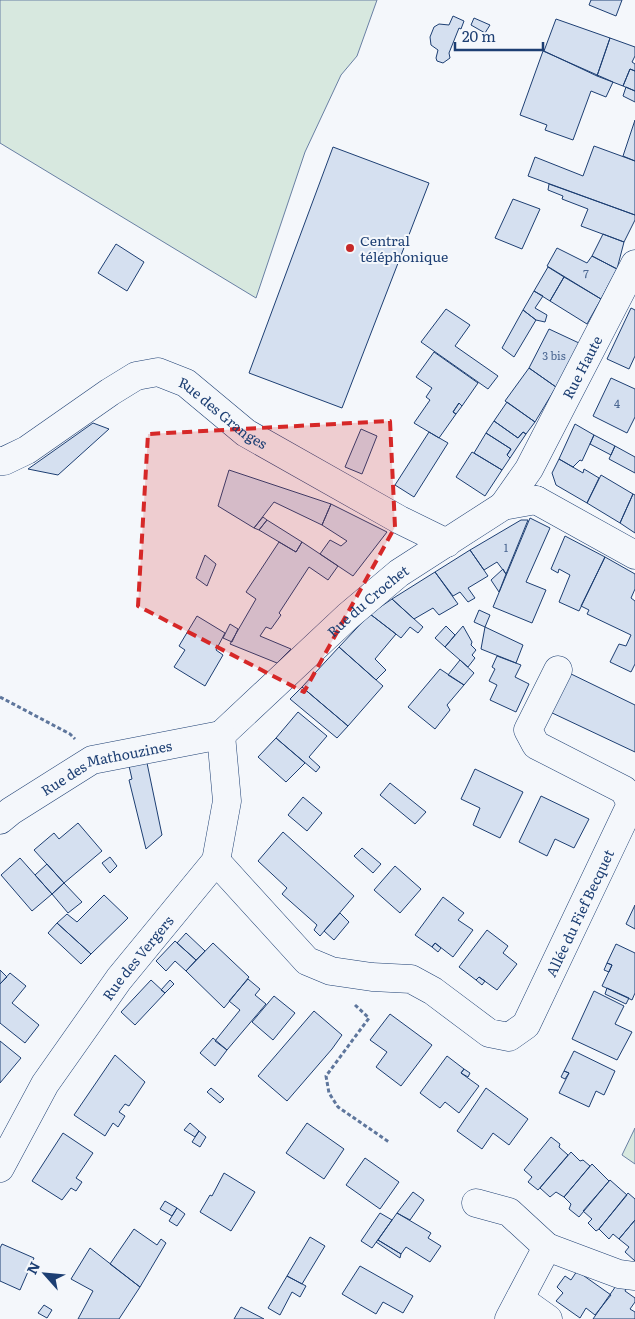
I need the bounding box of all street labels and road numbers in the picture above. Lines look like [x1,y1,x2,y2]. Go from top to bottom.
street label: Rue Haute [557,332,606,402]
street label: Rue des Granges [176,371,271,453]
street label: Rue du Crochet [322,559,412,641]
street label: Rue des Mathouzines [37,735,173,800]
street label: Allée du Fief Becquet [540,846,618,980]
street label: Rue des Vergers [97,911,178,1004]

